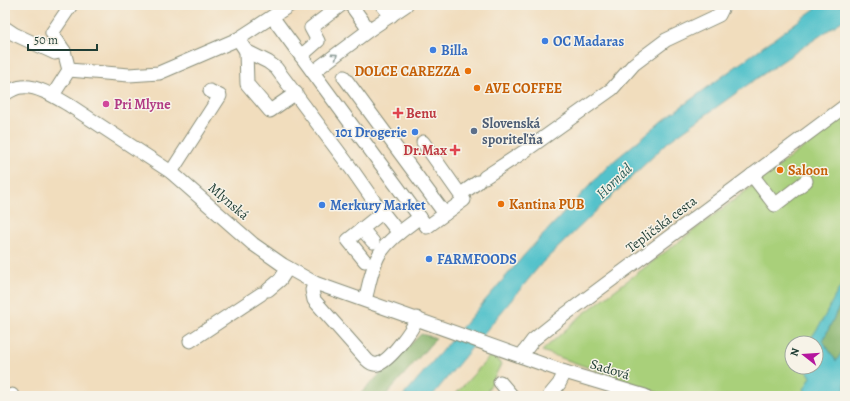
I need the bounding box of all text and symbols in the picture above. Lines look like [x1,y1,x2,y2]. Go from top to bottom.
scale bar [28,26,97,52]
text: 50 m [34,32,58,48]
place label: OC Madaras [553,32,625,51]
marker: OC Madaras [540,36,550,46]
place label: Billa [441,41,468,60]
marker: Billa [428,45,438,55]
one-way arrow [331,53,338,61]
place label: DOLCE CAREZZA [354,62,460,81]
marker: DOLCE CAREZZA [463,66,473,76]
place label: AVE COFFEE [484,79,562,98]
marker: AVE COFFEE [472,83,482,93]
place label: Pri Mlyne [114,95,171,114]
marker: Pri Mlyne [101,99,111,109]
place label: Benu [406,104,437,123]
marker: Benu [393,108,403,118]
place label: Slovenská sporiteľňa [482,114,543,149]
place label: 101 Drogerie [335,123,408,142]
marker: Slovenská sporiteľňa [469,126,479,136]
marker: 101 Drogerie [410,127,420,137]
place label: Dr.Max [403,141,447,160]
marker: Dr.Max [450,145,460,155]
water label: Hornád [591,159,637,203]
place label: Saloon [788,161,828,180]
marker: Saloon [775,165,785,175]
street label: Mlynská [204,178,253,225]
street label: Tepličská cesta [622,191,701,257]
place label: Kantina PUB [509,195,585,214]
place label: Merkury Market [330,196,426,215]
marker: Kantina PUB [496,199,506,209]
marker: Merkury Market [317,200,327,210]
place label: FARMFOODS [437,250,517,269]
marker: FARMFOODS [424,254,434,264]
north arrow [784,335,824,375]
text: N [787,346,803,358]
street label: Sadová [588,354,632,385]

